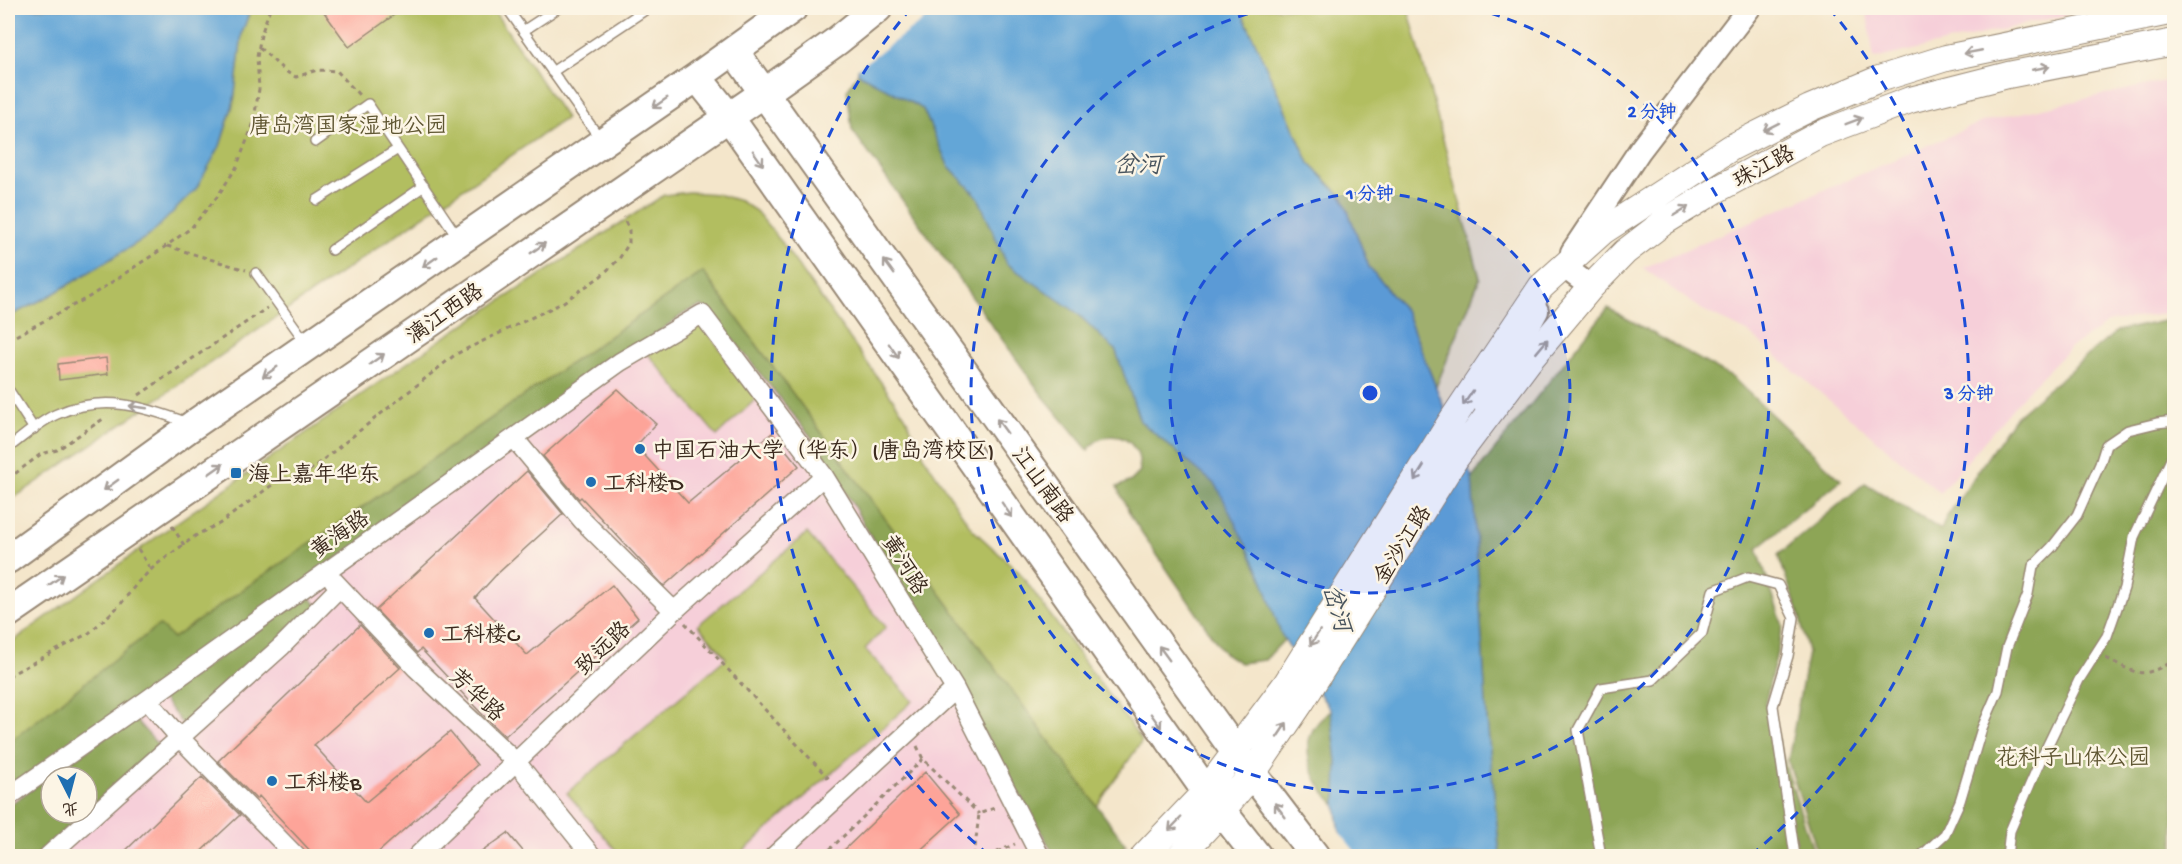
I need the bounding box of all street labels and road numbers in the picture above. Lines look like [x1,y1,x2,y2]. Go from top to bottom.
street label: 珠江路 [1729,140,1800,196]
street label: 漓江西路 [402,278,490,351]
street label: 江山南路 [1004,442,1079,530]
street label: 金沙江路 [1368,501,1439,590]
street label: 黄海路 [306,505,376,566]
street label: 黄河路 [874,530,933,601]
street label: 致远路 [571,616,638,682]
street label: 芳华路 [442,663,510,729]

